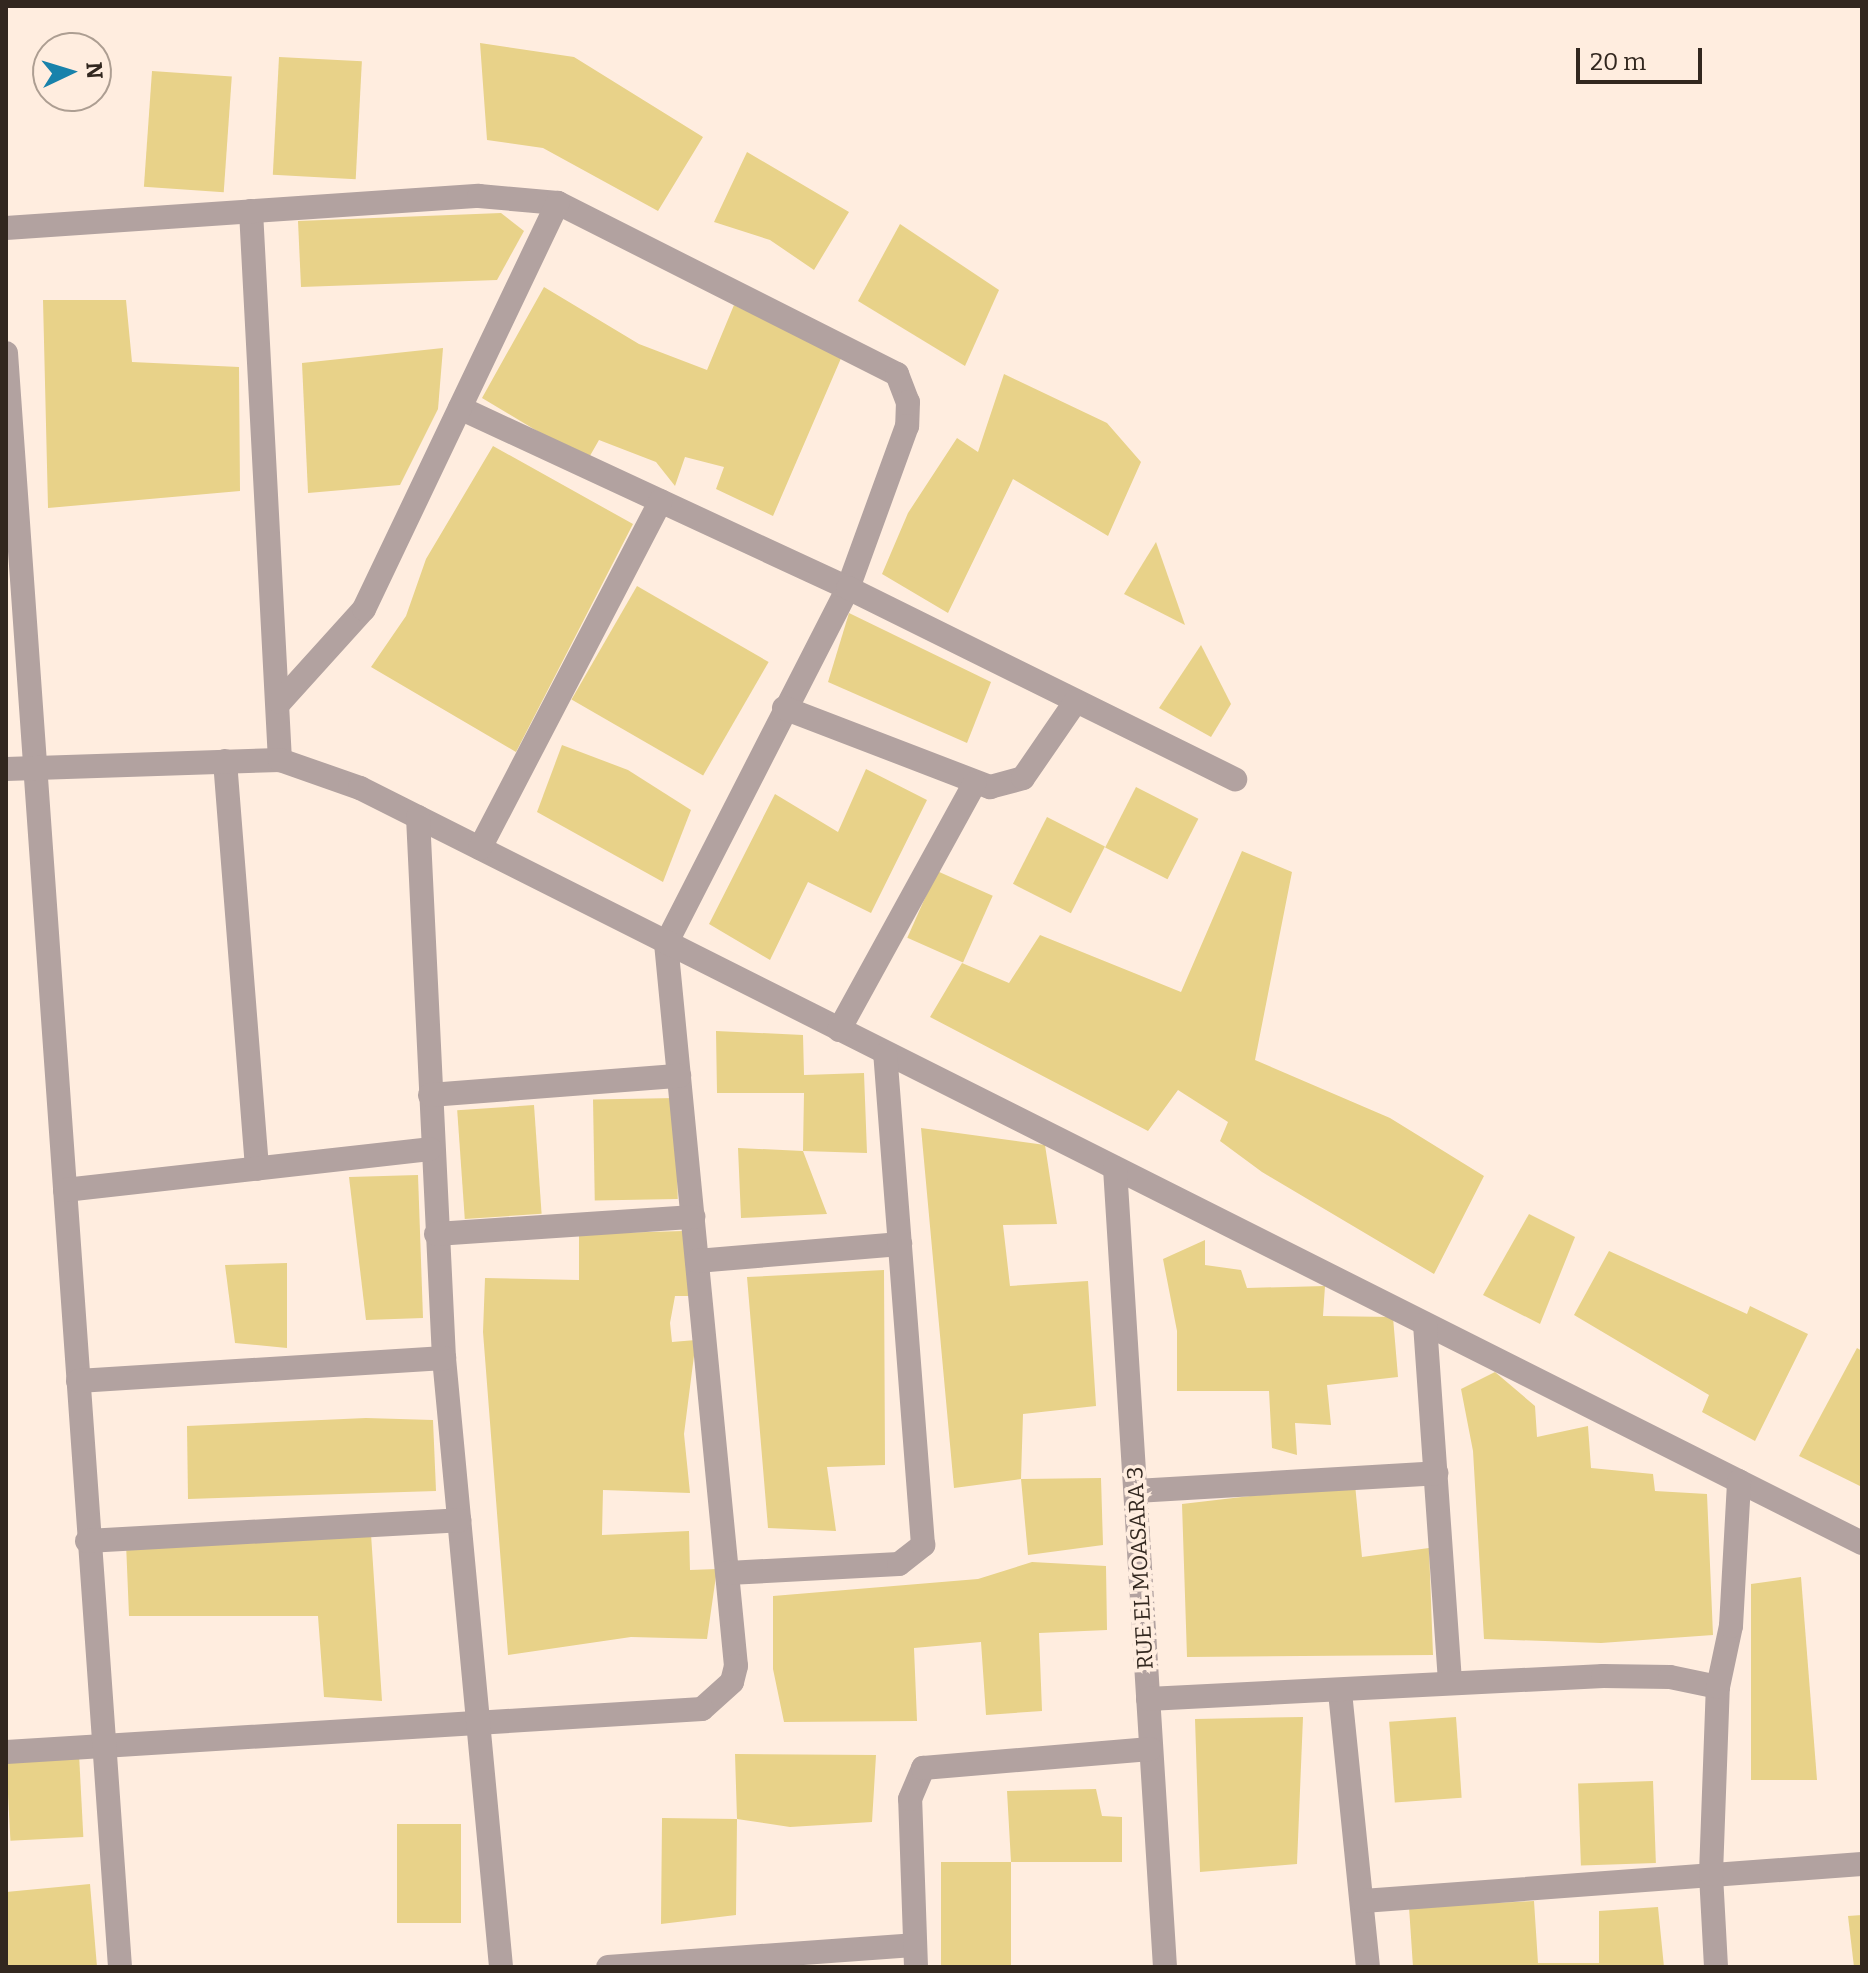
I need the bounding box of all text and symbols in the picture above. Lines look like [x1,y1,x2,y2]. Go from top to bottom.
north arrow [32,32,112,112]
scale bar [1580,32,1706,82]
text: 20 m [1590,48,1646,76]
text: N [80,61,109,80]
street label: RUE EL MOASARA 3 [1122,1466,1158,1670]

